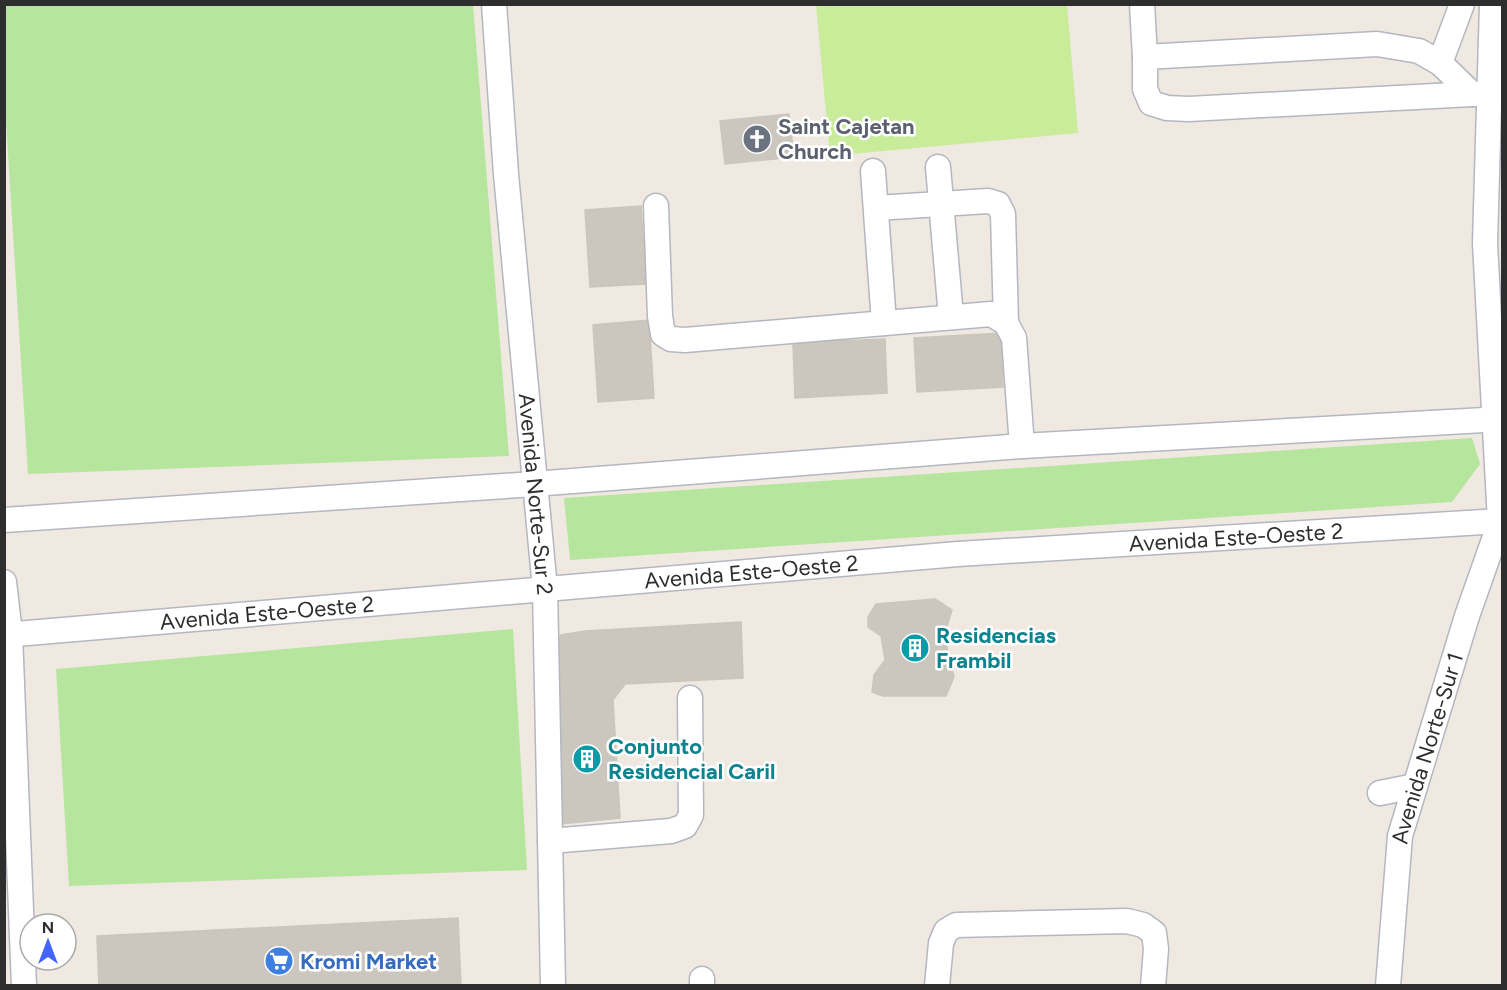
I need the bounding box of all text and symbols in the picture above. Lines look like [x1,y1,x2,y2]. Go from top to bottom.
place label: Saint Cajetan Church [778,113,915,165]
church icon: Saint Cajetan Church [741,123,773,155]
street label: Avenida Norte-Sur 2 [513,392,559,596]
street label: Avenida Este-Oeste 2 [1128,518,1344,558]
street label: Avenida Este-Oeste 2 [643,550,860,595]
street label: Avenida Este-Oeste 2 [159,591,375,636]
place label: Residencias Frambil [936,622,1056,674]
building icon: Residencias Frambil [899,632,931,664]
street label: Avenida Norte-Sur 1 [1386,649,1469,845]
place label: Conjunto Residencial Caril [608,733,776,785]
building icon: Conjunto Residencial Caril [571,743,603,775]
north arrow [18,912,78,972]
text: N [42,918,54,937]
supermarket icon: Kromi Market [263,945,295,977]
place label: Kromi Market [300,948,437,975]

